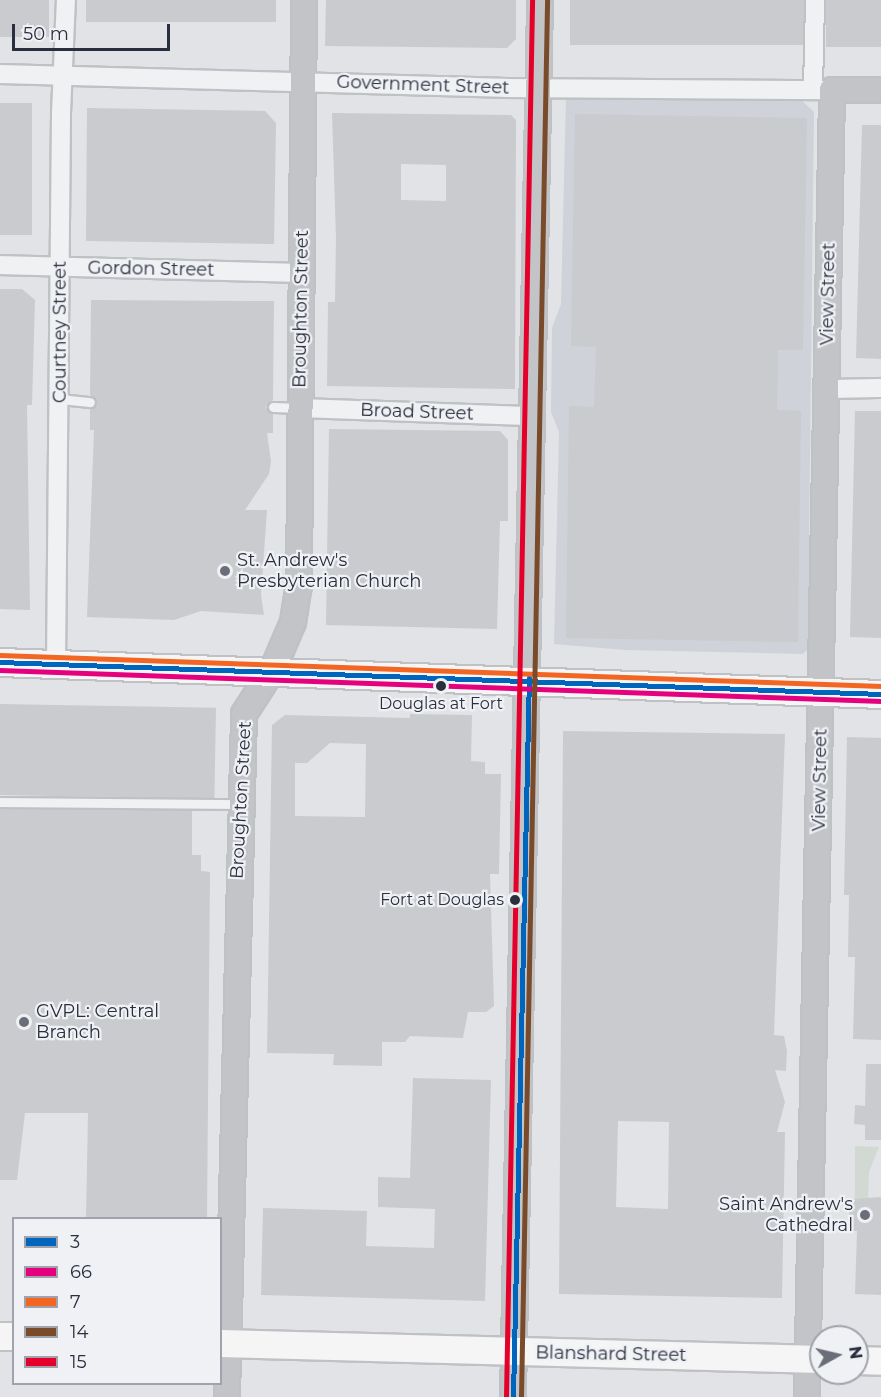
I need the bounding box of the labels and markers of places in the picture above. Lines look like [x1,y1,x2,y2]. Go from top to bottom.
place label: St. Andrew's Presbyterian Church [237,550,421,592]
marker: St. Andrew's Presbyterian Church [218,564,232,578]
marker: Douglas at Fort [435,680,447,692]
place label: Douglas at Fort [379,694,503,714]
place label: Fort at Douglas [380,890,504,910]
marker: Fort at Douglas [509,894,521,906]
place label: GVPL: Central Branch [36,1001,159,1044]
marker: GVPL: Central Branch [17,1015,31,1029]
place label: Saint Andrew's Cathedral [719,1194,853,1236]
marker: Saint Andrew's Cathedral [858,1208,872,1222]

